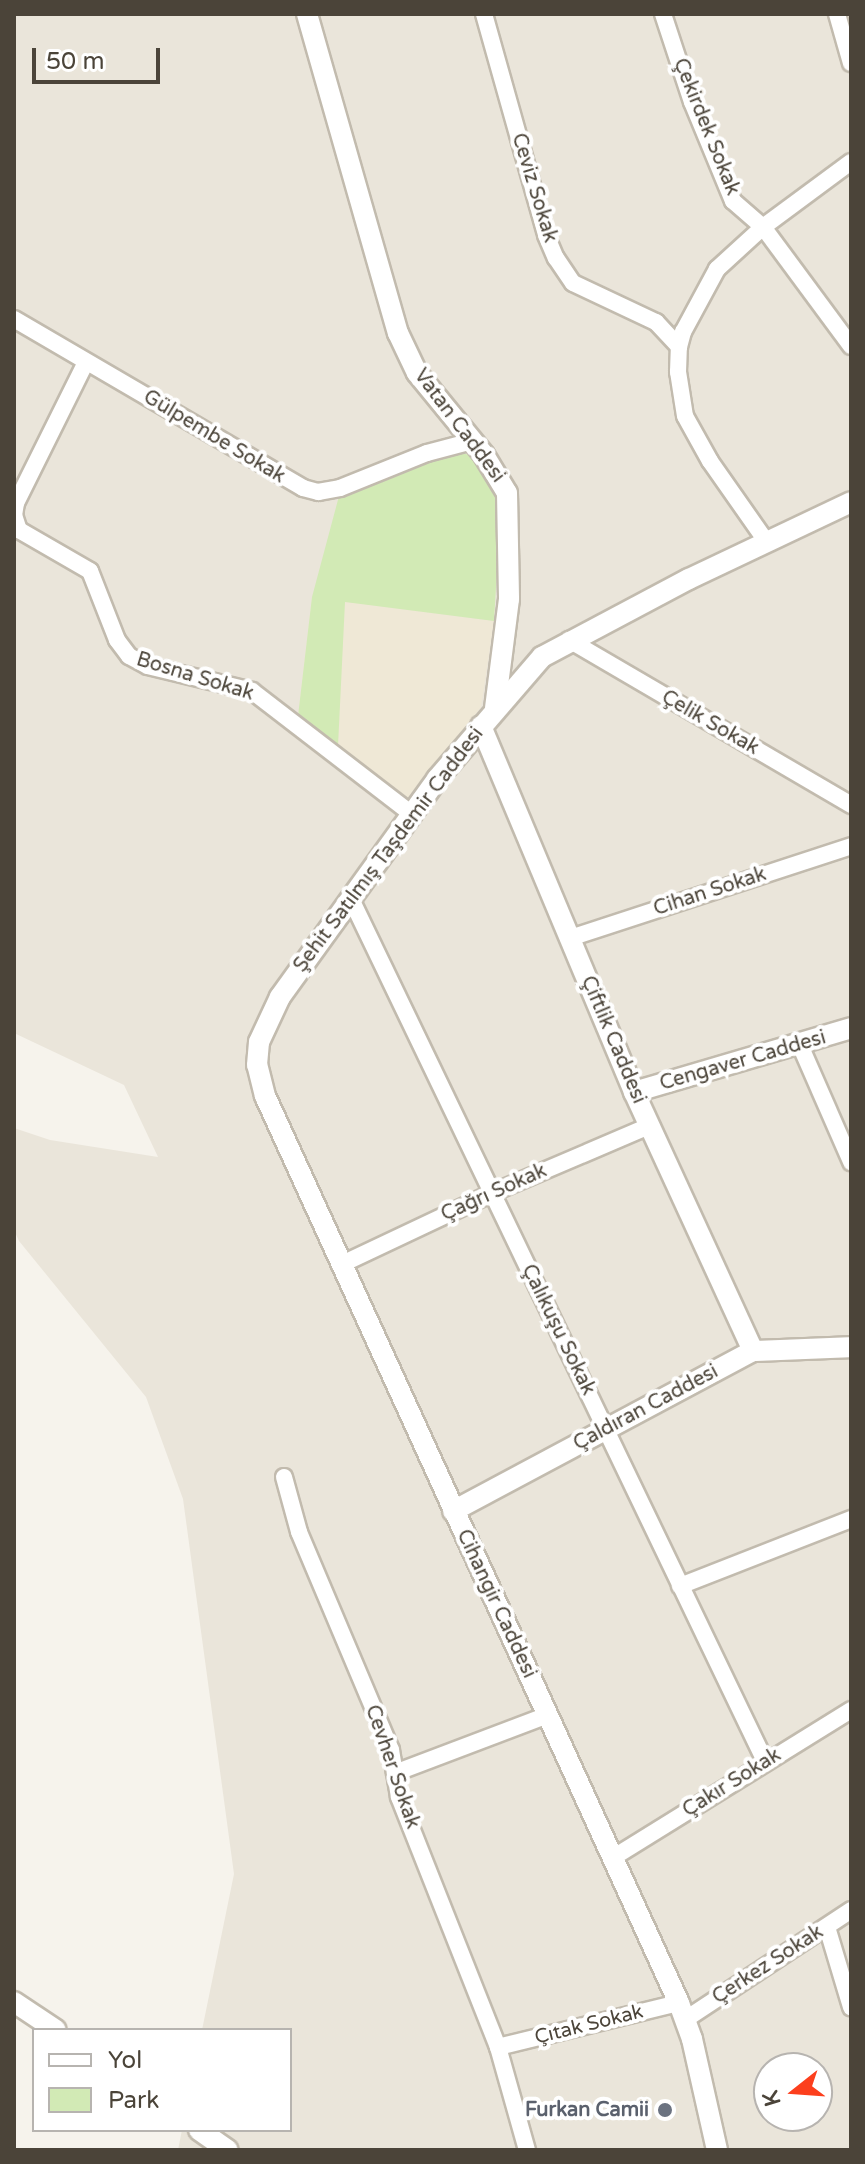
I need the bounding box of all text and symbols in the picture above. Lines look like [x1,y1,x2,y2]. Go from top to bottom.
scale bar [36,32,164,82]
text: 50 m [46,47,104,76]
street label: Çekirdek Sokak [668,55,744,199]
street label: Ceviz Sokak [506,131,562,245]
street label: Vatan Caddesi [408,364,510,488]
street label: Gülpembe Sokak [139,385,289,489]
street label: Bosna Sokak [133,648,257,706]
street label: Çelik Sokak [657,686,763,760]
street label: Şehit Satılmış Taşdemir Caddesi [289,723,489,977]
street label: Cihan Sokak [651,863,769,921]
street label: Çiftlik Caddesi [575,973,651,1107]
street label: Cengaver Caddesi [657,1026,829,1096]
street label: Çağrı Sokak [438,1159,550,1227]
street label: Çalıkuşu Sokak [516,1261,600,1399]
street label: Çaldıran Caddesi [570,1360,722,1456]
street label: Cihangir Caddesi [451,1526,541,1682]
street label: Cevher Sokak [360,1702,424,1832]
street label: Çakır Sokak [678,1743,786,1823]
street label: Çerkez Sokak [708,1920,828,2010]
street label: Çıtak Sokak [532,2000,646,2050]
legend [32,2028,292,2132]
text: Yol [108,2046,142,2075]
north arrow [753,2052,833,2132]
text: Park [108,2086,159,2115]
text: K [757,2088,787,2109]
place label: Furkan Camii [525,2098,649,2122]
marker: Furkan Camii [656,2101,674,2119]

